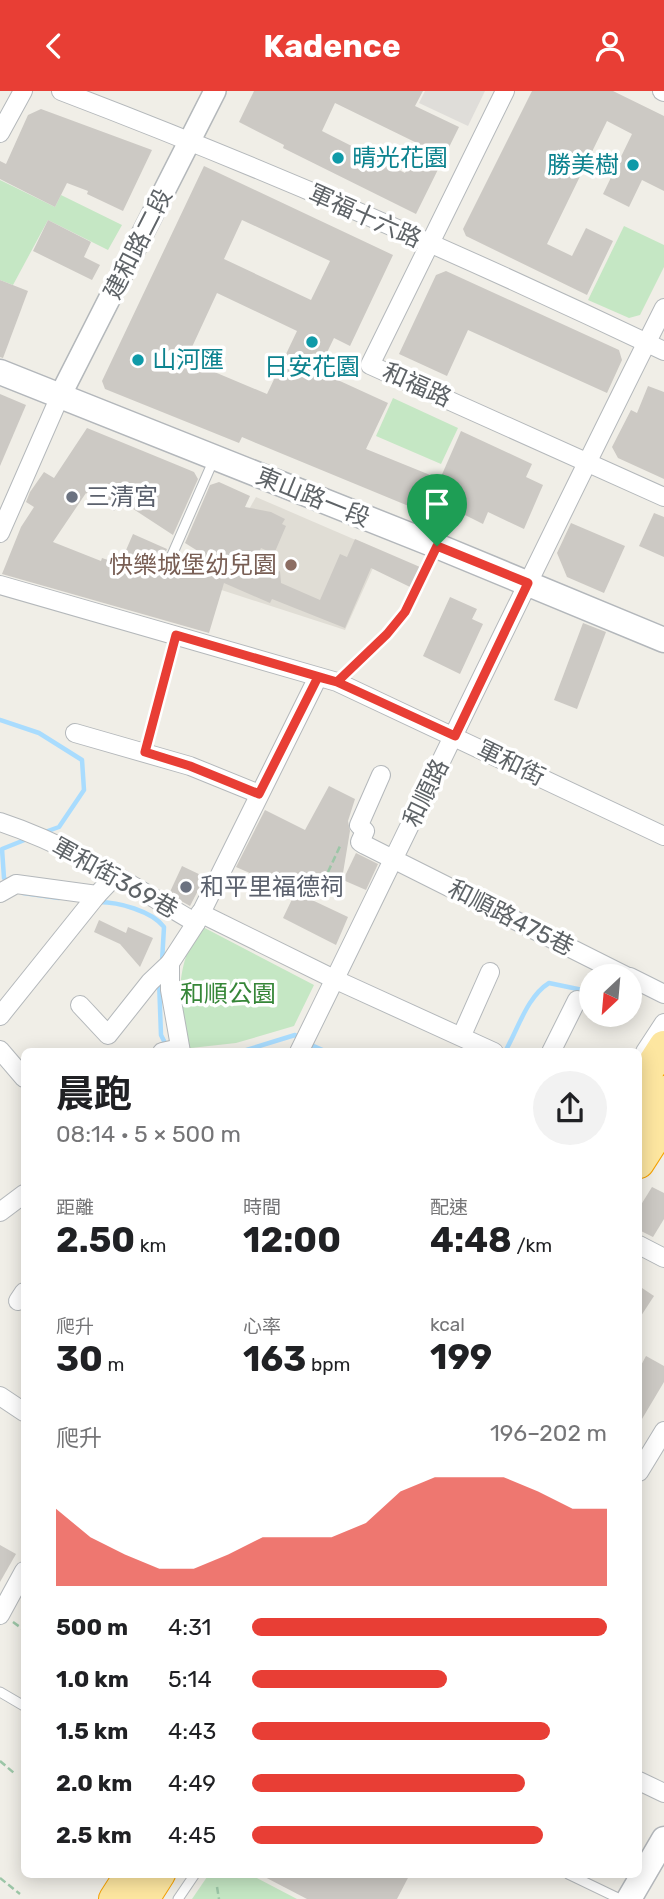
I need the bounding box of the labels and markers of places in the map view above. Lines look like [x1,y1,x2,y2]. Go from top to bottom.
place label: 晴光花園 [352,144,448,172]
marker: 晴光花園 [330,150,346,166]
place label: 勝美樹 [547,151,619,179]
marker: 勝美樹 [625,157,641,173]
marker: 日安花園 [304,334,320,350]
place label: 山河匯 [152,346,224,374]
marker: 山河匯 [130,352,146,368]
place label: 日安花園 [264,353,360,381]
pin [407,474,467,546]
place label: 三清宮 [86,483,158,511]
marker: 三清宮 [64,489,80,505]
place label: 快樂城堡幼兒園 [109,551,277,579]
marker: 快樂城堡幼兒園 [283,557,299,573]
place label: 和平里福德祠 [200,873,344,901]
marker: 和平里福德祠 [178,879,194,895]

